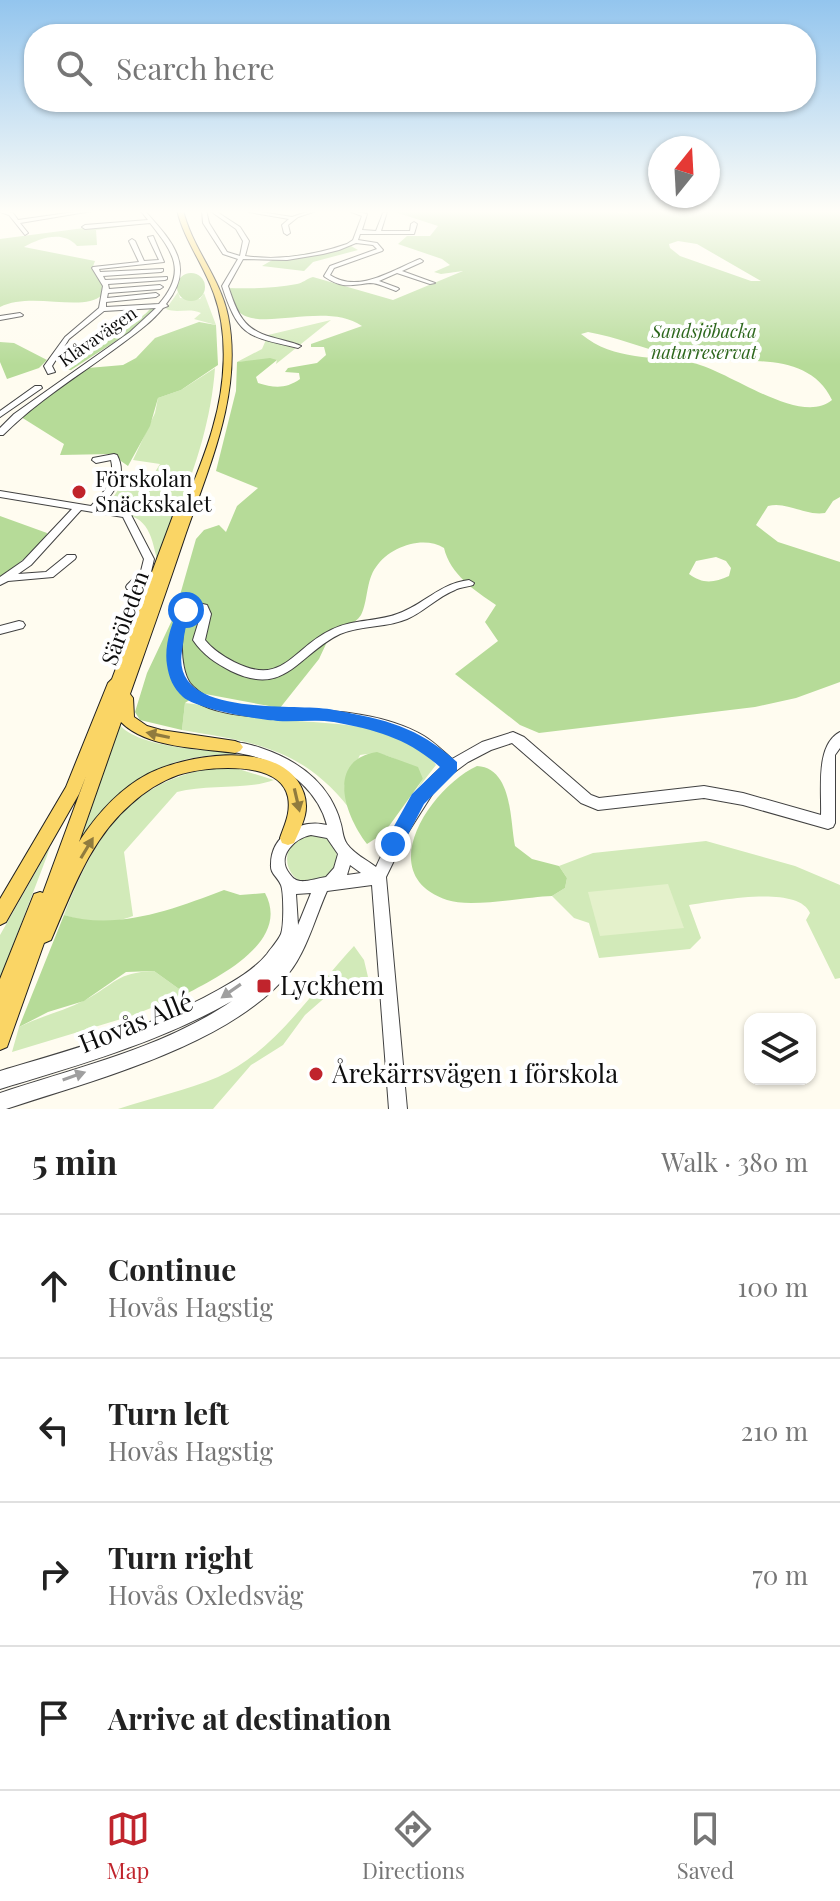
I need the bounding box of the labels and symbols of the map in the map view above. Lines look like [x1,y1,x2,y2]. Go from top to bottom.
north arrow [648,136,720,208]
street label: Klåvavägen [54,300,141,372]
park label: Sandsjöbacka naturreservat [650,319,758,364]
place label: Förskolan Snäckskalet [95,463,213,518]
marker: Förskolan Snäckskalet [70,483,88,501]
street label: Säröleden [93,566,155,669]
route start [168,592,204,628]
one-way arrow [146,728,171,741]
one-way arrow [291,788,304,813]
route end [375,826,411,862]
one-way arrow [80,837,94,859]
place label: Lyckhem [280,967,384,1002]
marker: Lyckhem [255,977,273,995]
street label: Hovås Allé [73,983,198,1060]
one-way arrow [221,983,242,998]
place label: Årekärrsvägen 1 förskola [331,1055,618,1090]
marker: Årekärrsvägen 1 förskola [307,1065,325,1083]
one-way arrow [62,1069,86,1082]

